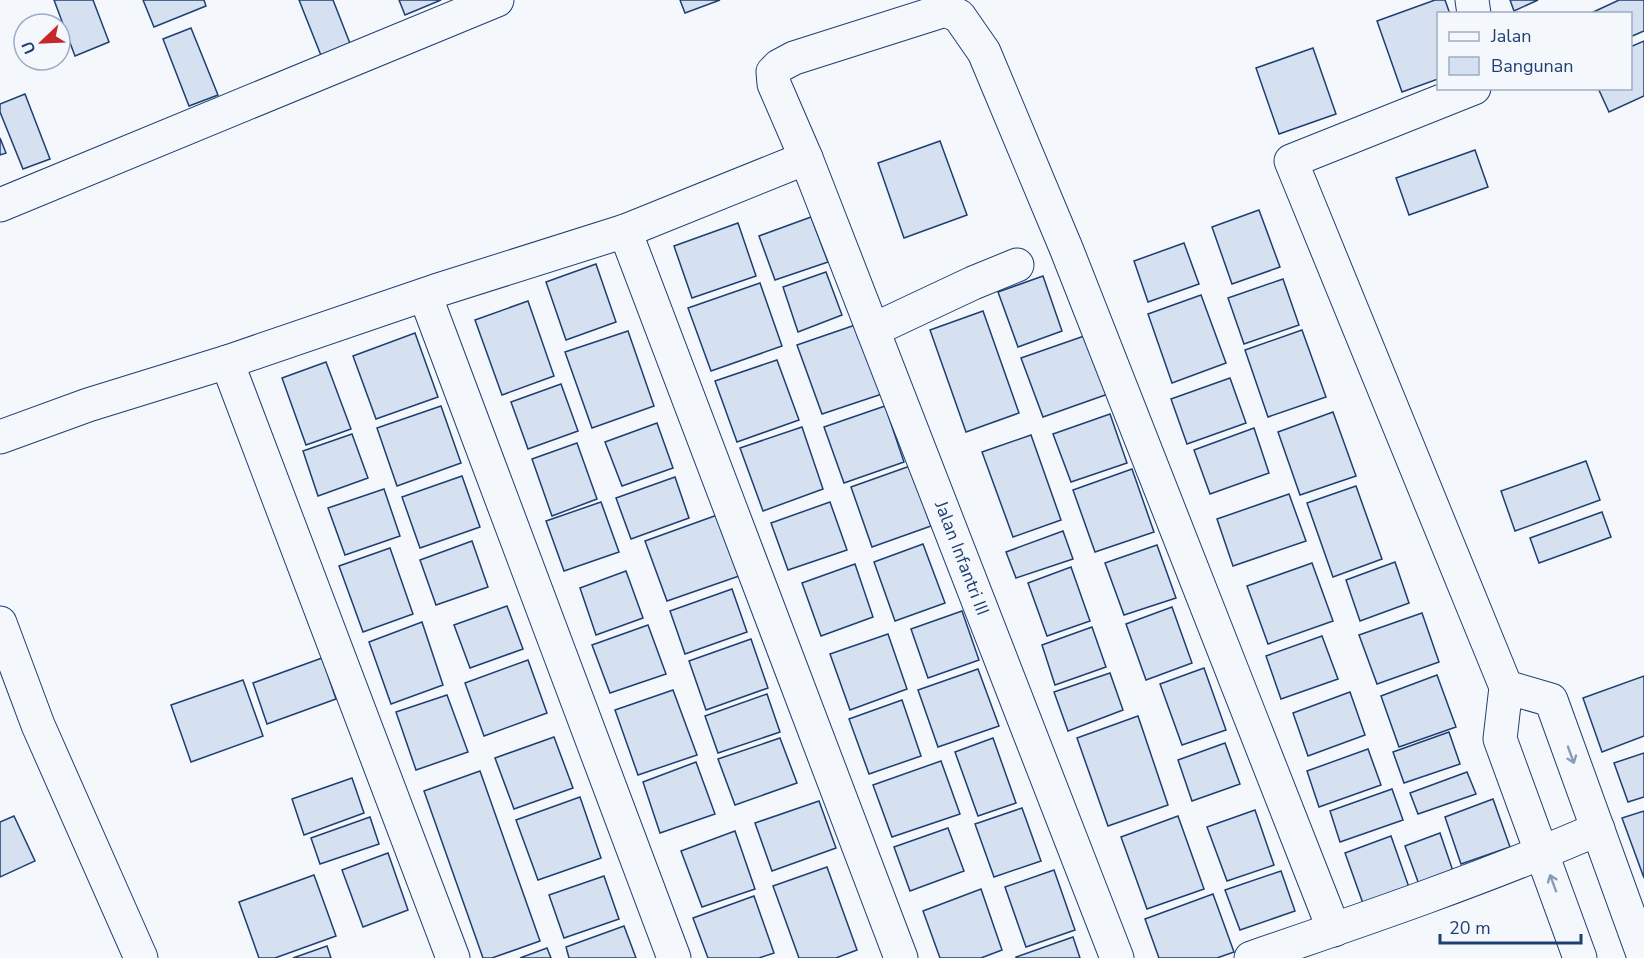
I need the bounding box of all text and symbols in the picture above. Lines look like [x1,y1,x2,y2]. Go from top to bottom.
north arrow [12,12,72,72]
legend [1437,12,1632,90]
text: Jalan [1490,24,1531,48]
text: U [17,38,42,57]
text: Bangunan [1491,54,1574,78]
street label: Jalan Infantri III [929,496,995,619]
one-way arrow [1567,746,1578,764]
one-way arrow [1546,875,1557,893]
scale bar [1440,907,1581,945]
text: 20 m [1449,916,1491,940]

